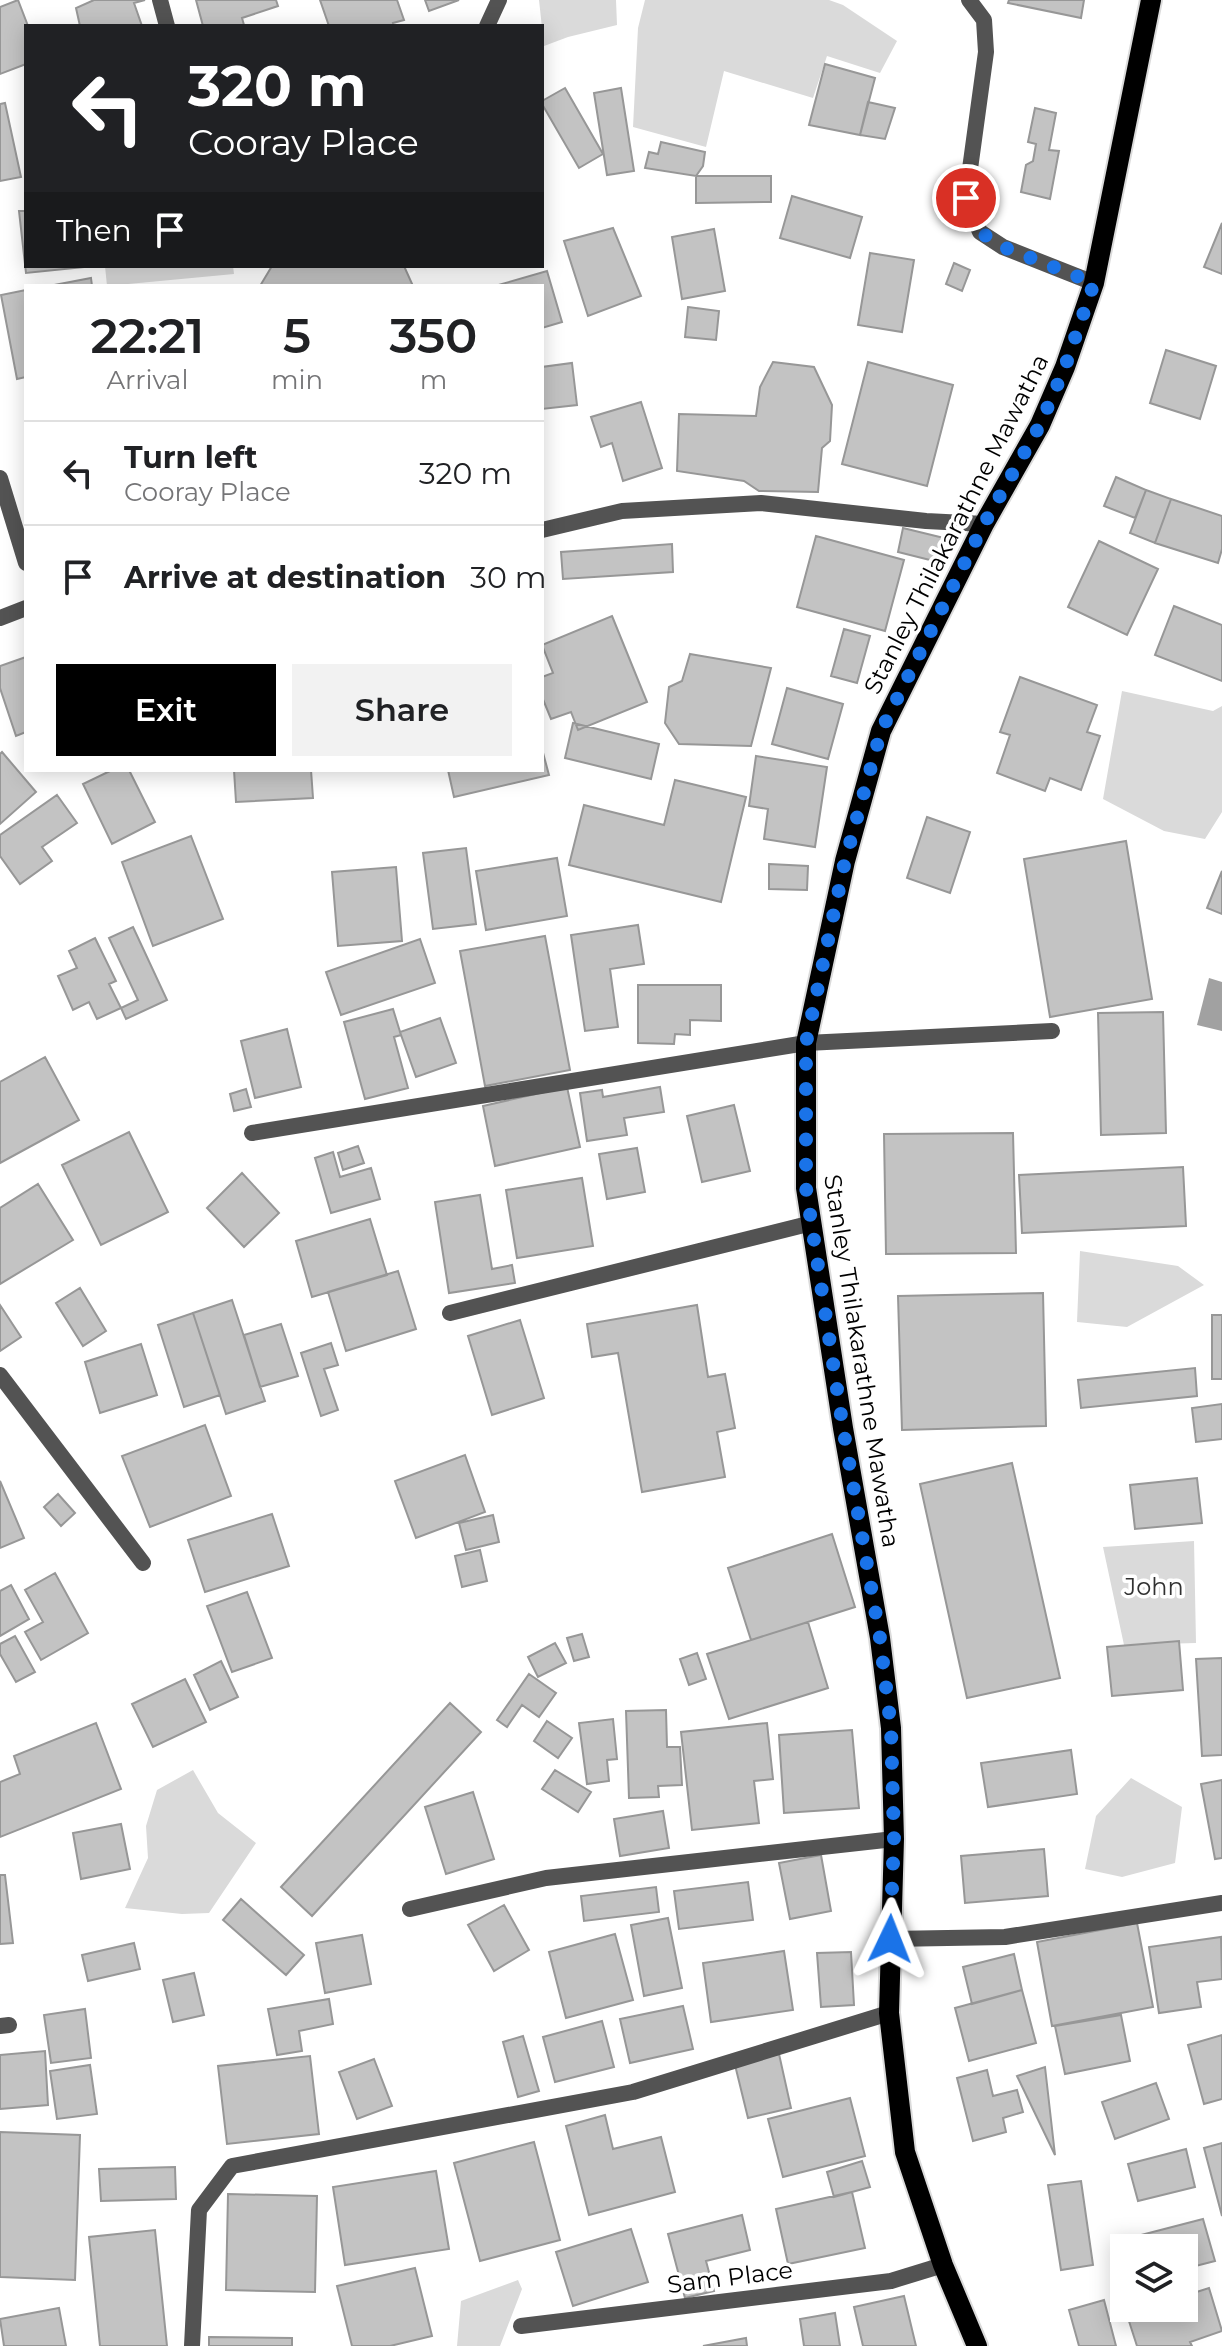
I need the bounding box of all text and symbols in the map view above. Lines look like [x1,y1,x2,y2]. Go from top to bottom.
text: 320 m [188,52,367,120]
icon: left [56,56,160,160]
text: Cooray Place [188,120,419,164]
pin [932,164,1000,232]
icon: arrive [944,176,988,220]
icon: arrive [148,208,192,252]
text: Then [56,212,132,249]
text: 22:21 [91,307,204,365]
text: 5 [283,307,311,365]
text: 350 [390,307,477,365]
street label: Stanley Thilakarathne Mawatha [857,349,1055,699]
text: Arrival [106,364,188,396]
text: min [271,364,323,396]
text: m [420,364,447,396]
text: Turn left [124,439,257,476]
icon: left [56,451,100,495]
text: 320 m [419,455,512,492]
text: Cooray Place [124,476,291,508]
icon: arrive [56,555,100,599]
text: Arrive at destination [124,559,446,596]
text: 30 m [470,559,547,596]
button: Exit [56,664,276,756]
button: Share [292,664,512,756]
street label: Stanley Thilakarathne Mawatha [818,1172,906,1550]
park label: John [1123,1572,1184,1601]
position arrow [848,1897,932,1981]
map controls [1110,2234,1198,2322]
button: layers [1110,2234,1198,2322]
street label: Sam Place [666,2255,794,2299]

